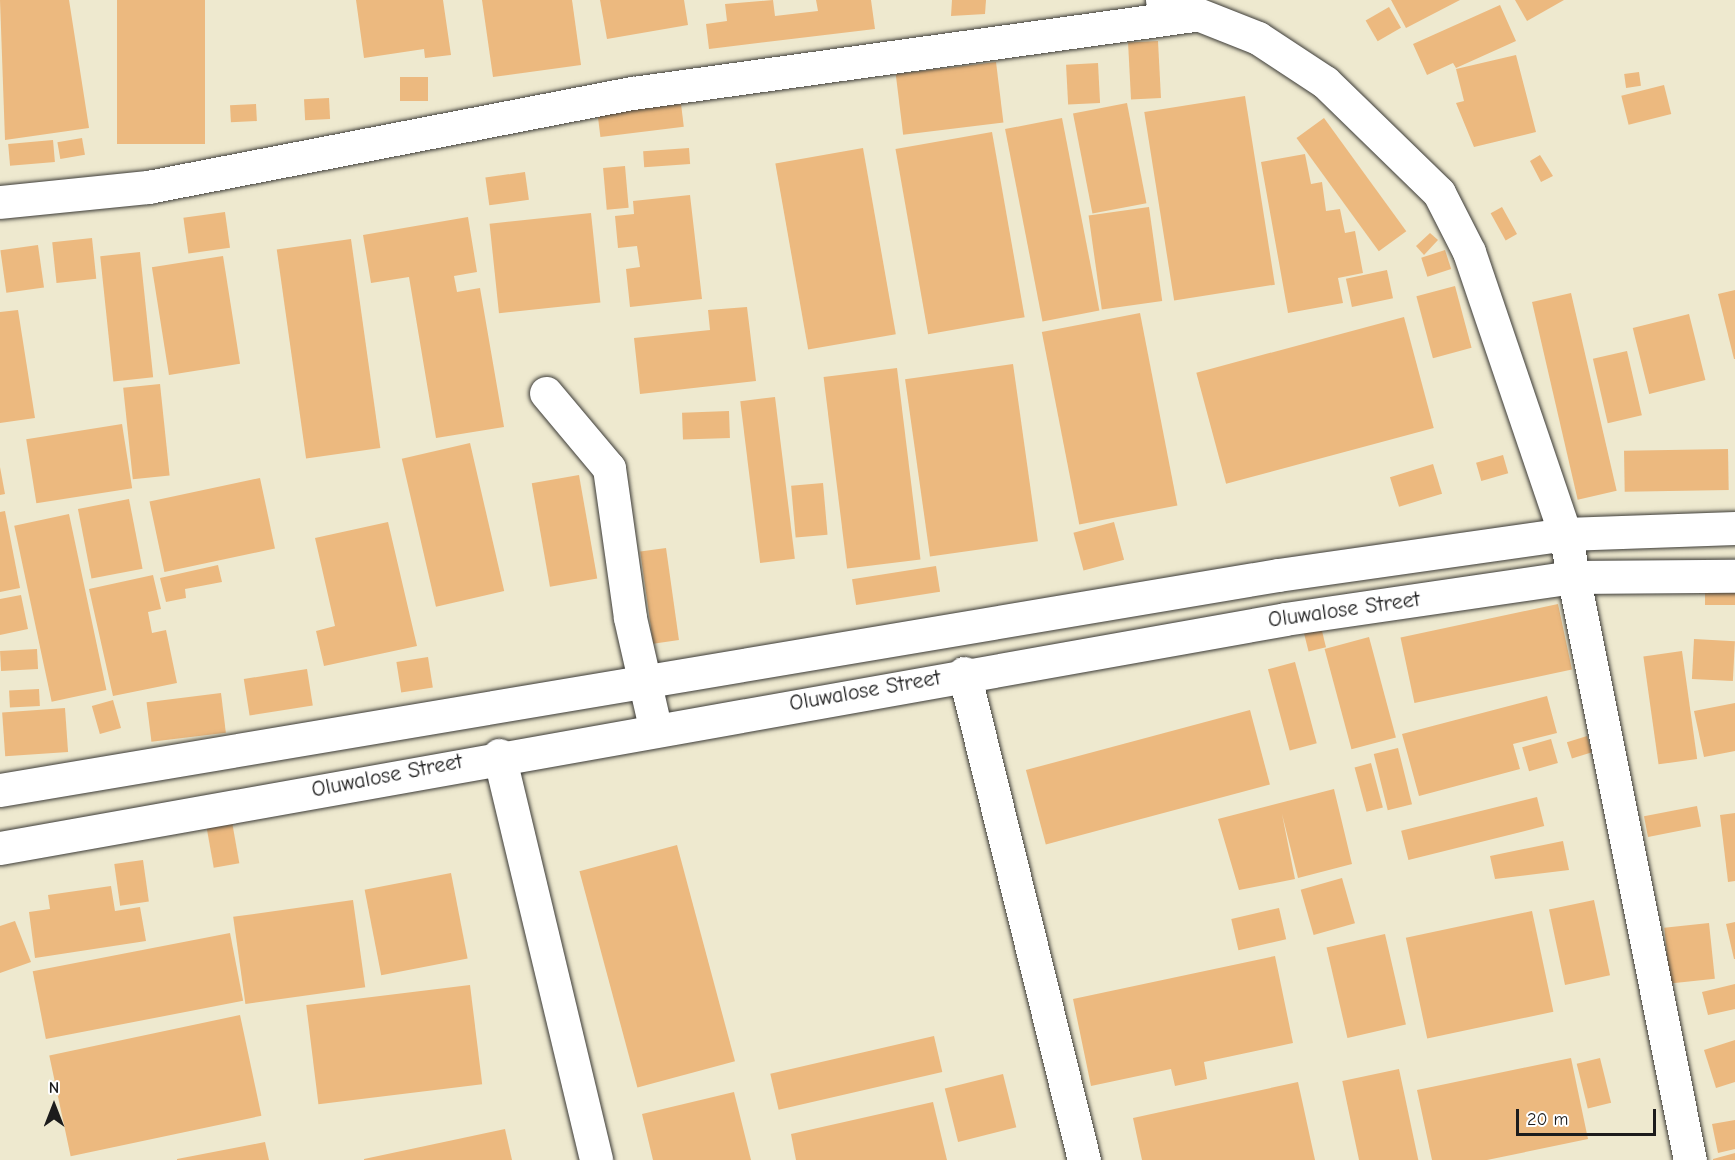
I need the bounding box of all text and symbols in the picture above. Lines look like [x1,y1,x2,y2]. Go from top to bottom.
street label: Oluwalose Street [1266,586,1422,634]
street label: Oluwalose Street [787,665,943,717]
street label: Oluwalose Street [309,748,465,804]
north arrow [24,1076,84,1136]
text: N [49,1079,59,1097]
scale bar [1519,1097,1658,1135]
text: 20 m [1527,1109,1568,1130]

